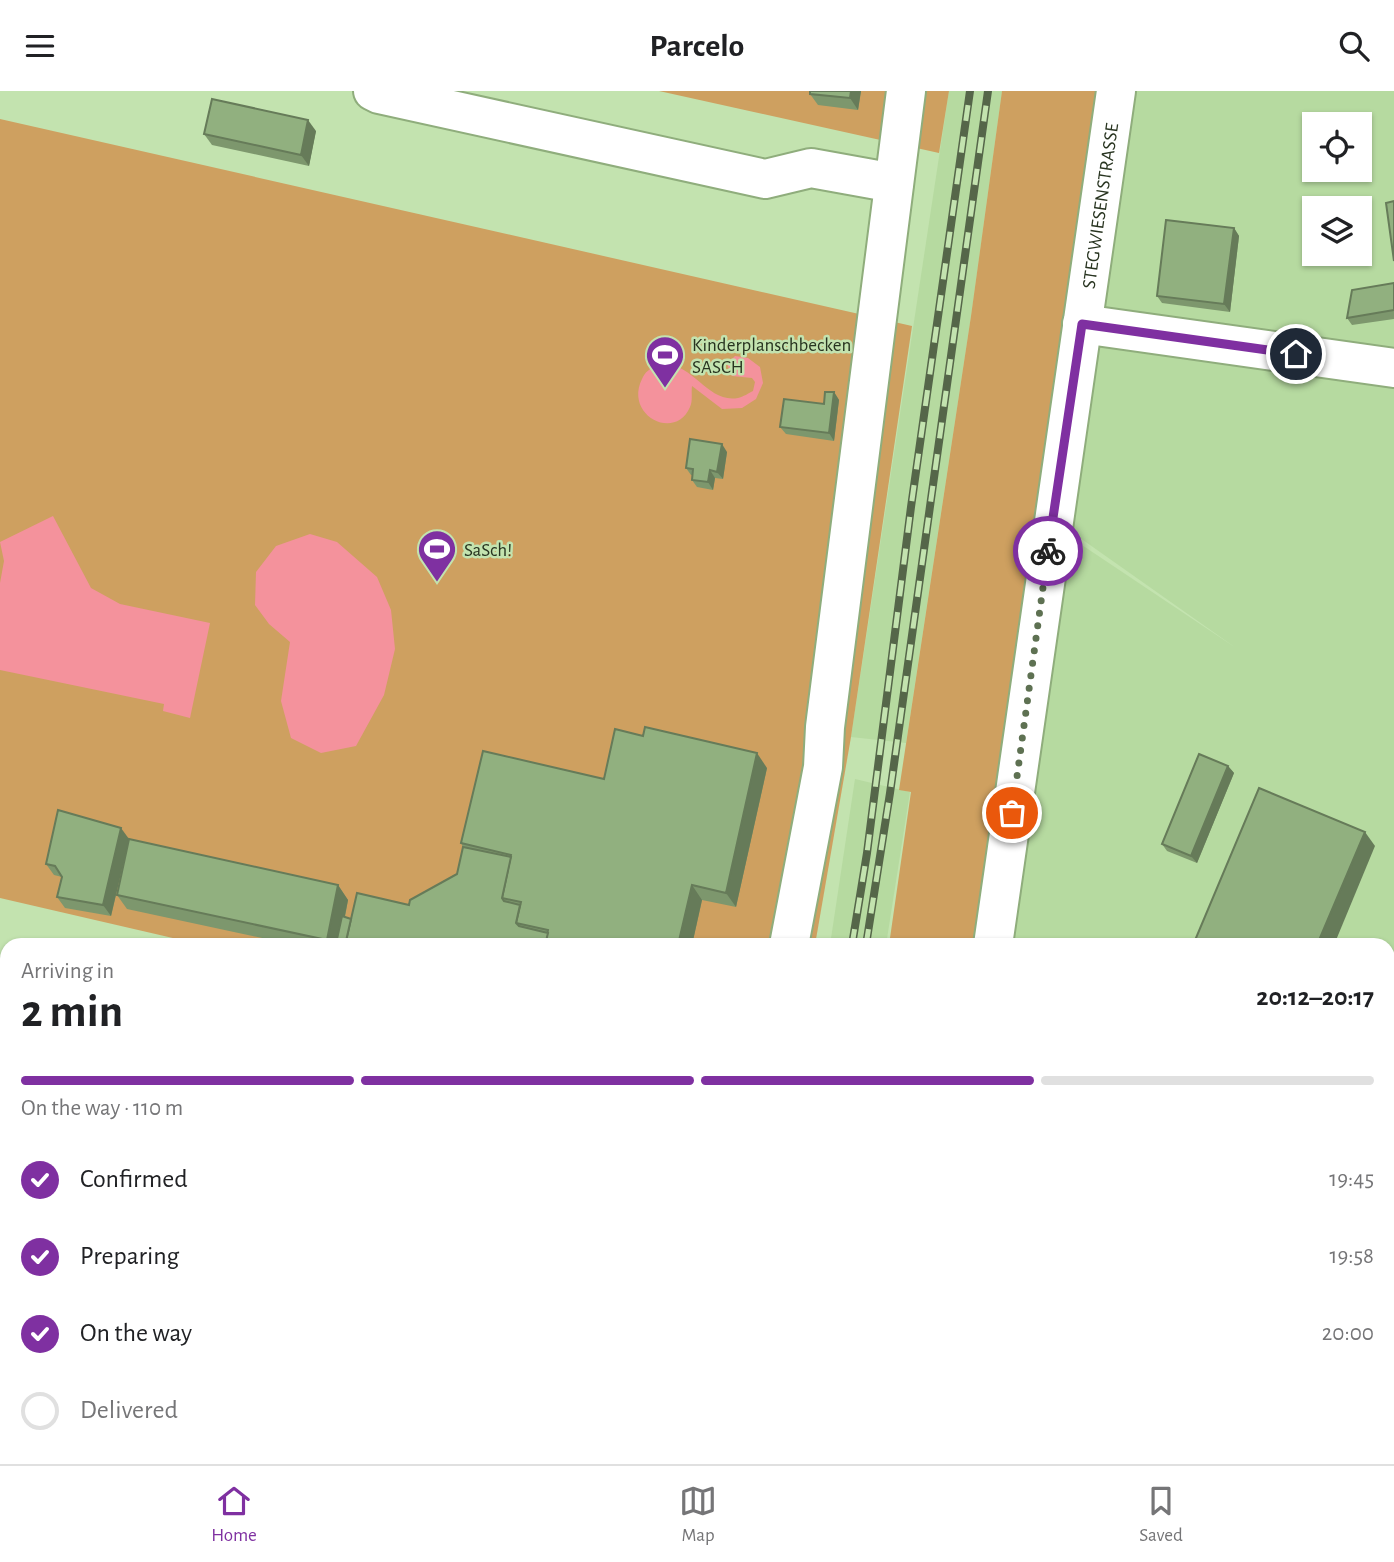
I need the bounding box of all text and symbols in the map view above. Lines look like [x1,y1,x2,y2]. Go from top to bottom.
icon: menu [21,27,59,65]
icon: search [1335,27,1373,65]
text: Parcelo [650,30,744,62]
map controls [1302,112,1372,266]
button: locate [1302,112,1372,182]
street label: STEGWIESENSTRASSE [1080,122,1122,290]
button: layers [1302,196,1372,266]
pin [1266,324,1326,384]
sports icon: Kinderplanschbecken SASCH [644,334,686,389]
icon: home [1277,335,1315,373]
place label: Kinderplanschbecken SASCH [692,336,851,377]
courier [1013,516,1083,586]
sports icon: SaSch! [416,528,458,583]
icon: bike [1029,532,1067,570]
place label: SaSch! [464,541,512,560]
pin [982,783,1042,843]
icon: bag [993,794,1031,832]
text: Arriving in [21,960,114,983]
text: 20:12–20:17 [1256,984,1374,1010]
text: 2 min [21,989,123,1035]
text: On the way · 110 m [21,1097,183,1120]
icon: check [21,1161,59,1199]
text: Confirmed [80,1166,188,1192]
text: 19:45 [1329,1168,1374,1191]
icon: check [21,1238,59,1276]
text: Preparing [80,1243,179,1269]
text: 19:58 [1329,1245,1374,1268]
icon: check [21,1315,59,1353]
text: On the way [80,1320,192,1346]
text: 20:00 [1322,1322,1374,1345]
text: Delivered [80,1397,178,1423]
tab: Home [211,1482,257,1547]
tab: Map [679,1482,717,1547]
tab: Saved [1139,1482,1183,1547]

